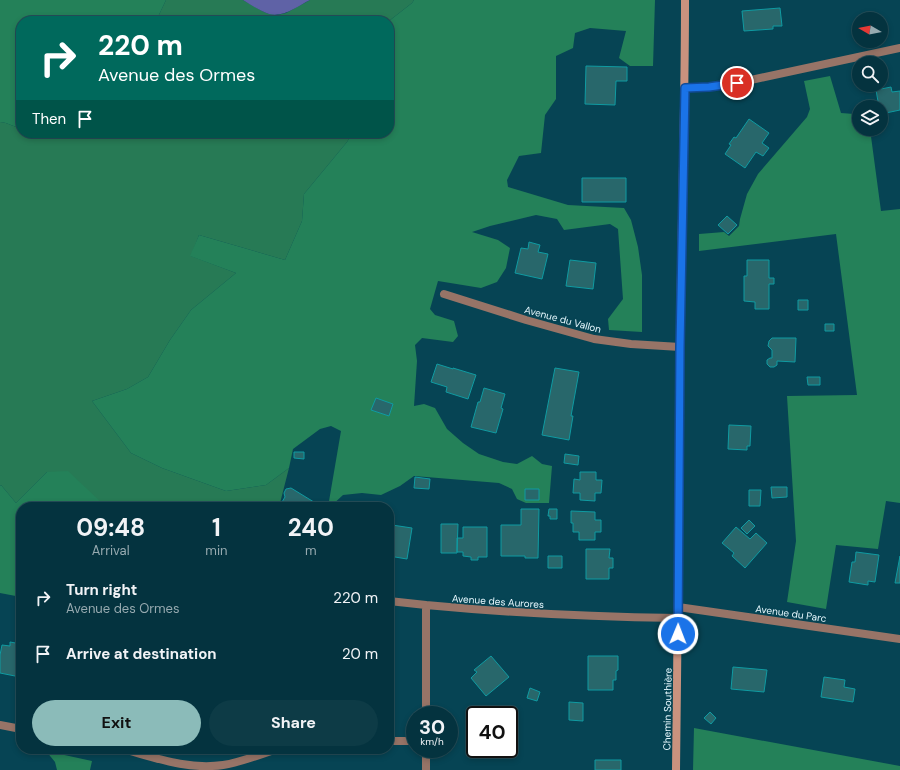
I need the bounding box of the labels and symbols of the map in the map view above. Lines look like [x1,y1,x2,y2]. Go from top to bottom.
north arrow [852,12,888,48]
pin [720,66,754,100]
street label: Avenue du Vallon [523,303,603,336]
street label: Avenue des Aurores [452,592,544,611]
street label: Avenue du Parc [755,602,828,625]
position arrow [657,613,699,655]
street label: Chemin Southière [660,667,675,750]
speed limit sign: 40 [466,706,518,758]

